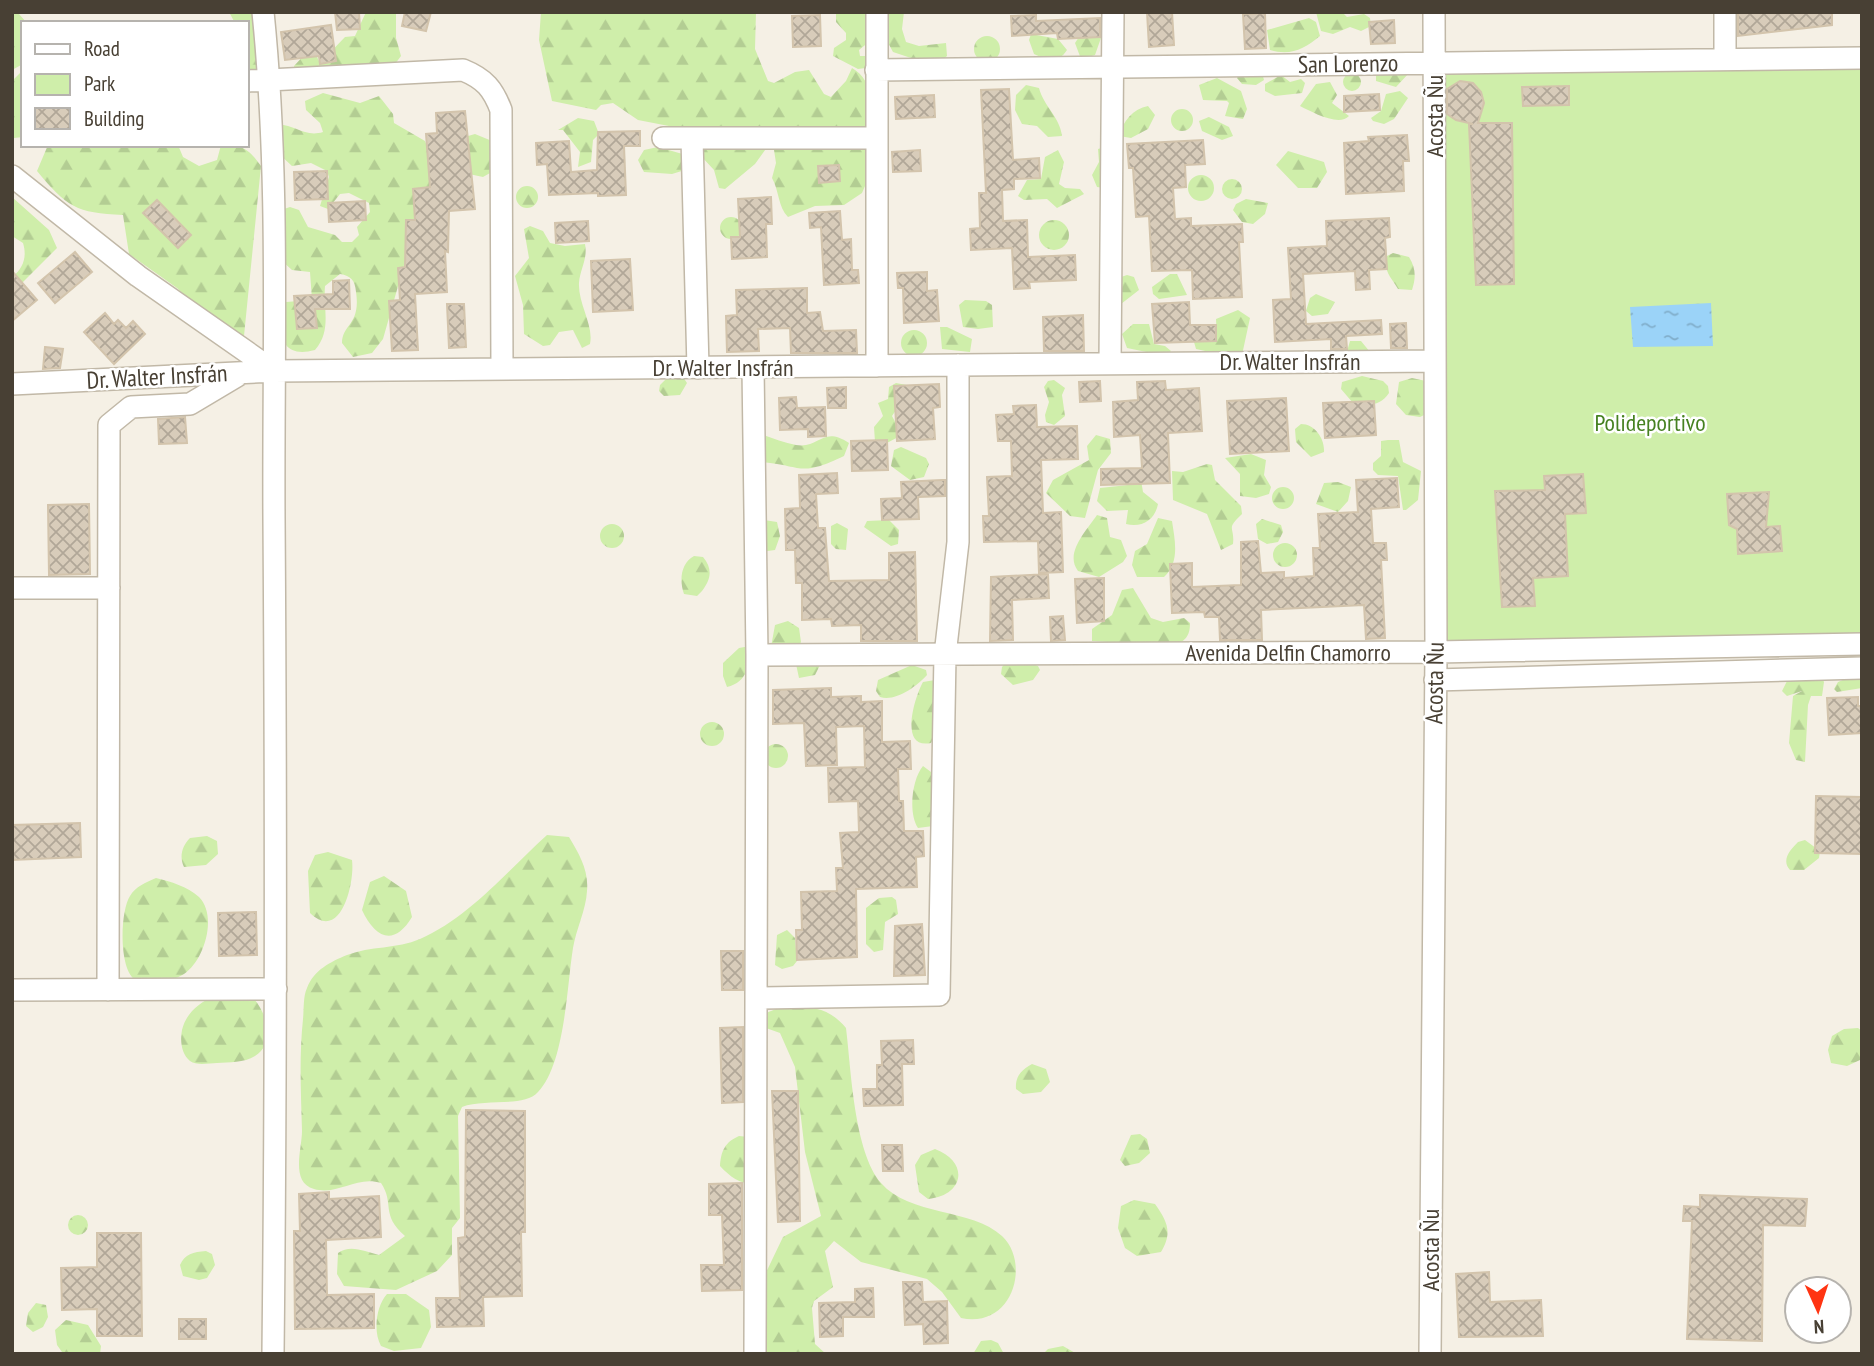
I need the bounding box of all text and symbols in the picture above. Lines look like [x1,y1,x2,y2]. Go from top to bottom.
legend [21,21,248,147]
text: Road [84,35,120,62]
street label: San Lorenzo [1297,47,1399,80]
text: Park [84,70,115,97]
street label: Acosta Ñu [1419,75,1450,157]
text: Building [84,105,144,132]
street label: Dr. Walter Insfrán [1220,346,1360,377]
street label: Dr. Walter Insfrán [653,352,793,383]
street label: Dr. Walter Insfrán [86,357,228,396]
park label: Polideportivo [1594,407,1706,438]
street label: Avenida Delfin Chamorro [1185,637,1391,668]
street label: Acosta Ñu [1418,642,1451,724]
street label: Acosta Ñu [1415,1209,1446,1291]
north arrow [1783,1275,1853,1345]
text: N [1813,1315,1825,1339]

